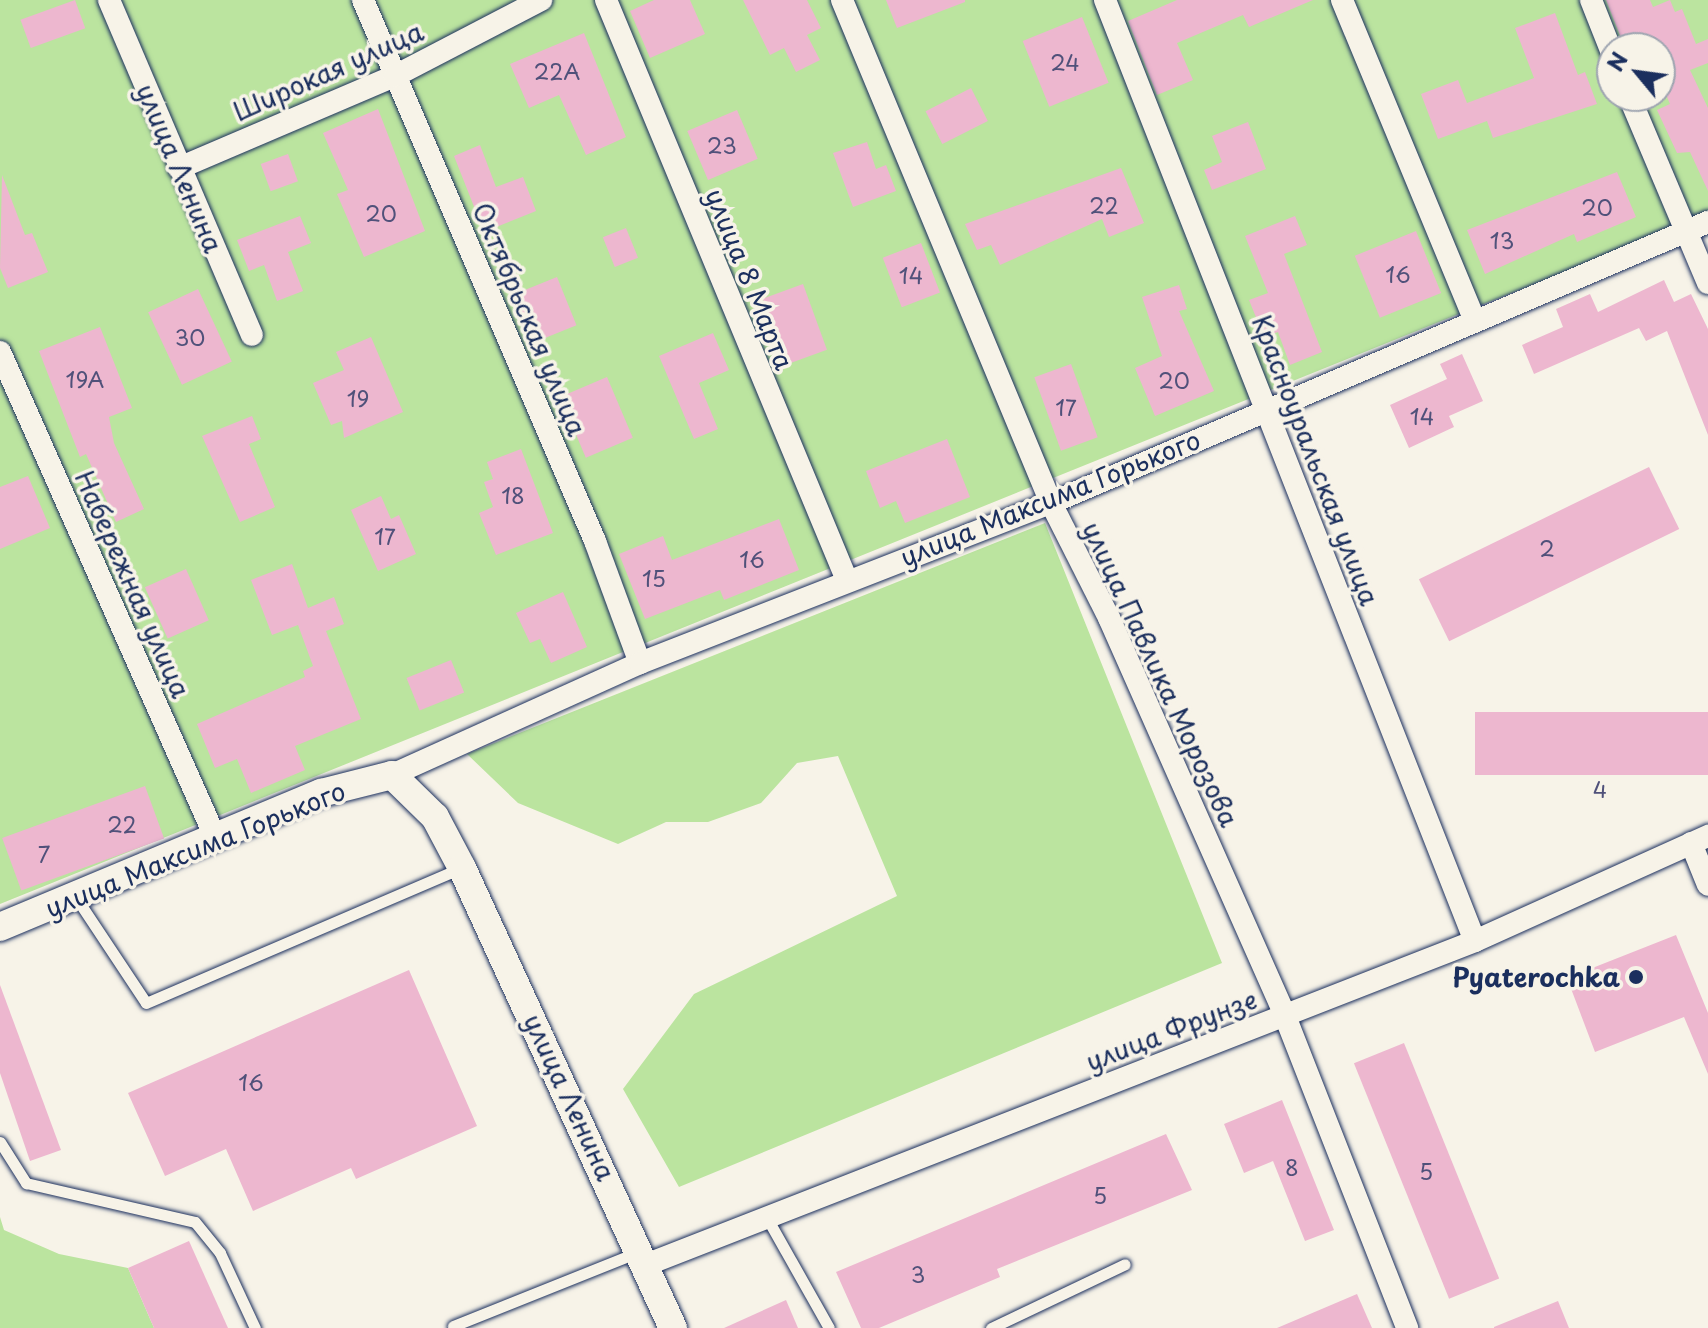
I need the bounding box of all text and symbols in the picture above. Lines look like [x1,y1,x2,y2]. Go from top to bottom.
street label: Широкая улица [228,15,428,127]
north arrow [1596,32,1676,112]
text: N [1598,45,1635,77]
house number: 24 [1050,49,1080,75]
house number: 22А [534,58,580,84]
street label: улица Ленина [130,78,230,258]
house number: 23 [707,132,737,158]
street label: улица 8 Марта [699,183,801,375]
house number: 22 [1089,192,1119,218]
house number: 20 [1581,194,1613,220]
street label: Октябрьская улица [466,197,594,441]
house number: 20 [365,200,397,226]
house number: 13 [1490,227,1514,253]
house number: 16 [1385,261,1411,287]
house number: 14 [899,262,923,288]
street label: Красноуральская улица [1246,310,1386,610]
house number: 30 [175,324,205,350]
house number: 19А [66,366,104,392]
house number: 20 [1158,367,1190,393]
house number: 19 [347,385,369,411]
house number: 17 [1055,394,1077,420]
house number: 14 [1410,403,1434,429]
street label: улица Максима Горького [894,423,1206,573]
street label: Набережная улица [69,465,197,703]
house number: 18 [501,482,525,508]
street label: улица Павлика Морозова [1076,516,1246,832]
house number: 17 [374,523,396,549]
house number: 2 [1539,535,1555,561]
house number: 16 [739,546,765,572]
house number: 15 [642,565,666,591]
street label: улица Максима Горького [39,774,351,924]
house number: 4 [1593,776,1607,802]
house number: 22 [107,811,137,837]
house number: 7 [38,841,50,867]
place label: Pyaterochka [1452,961,1620,993]
marker: Pyaterochka [1627,968,1645,986]
street label: улица Фрунзе [1081,983,1261,1077]
street label: улица Ленина [517,1008,623,1186]
house number: 16 [238,1069,264,1095]
house number: 8 [1285,1154,1299,1180]
house number: 5 [1419,1158,1433,1184]
house number: 5 [1093,1182,1107,1208]
house number: 3 [911,1261,925,1287]

